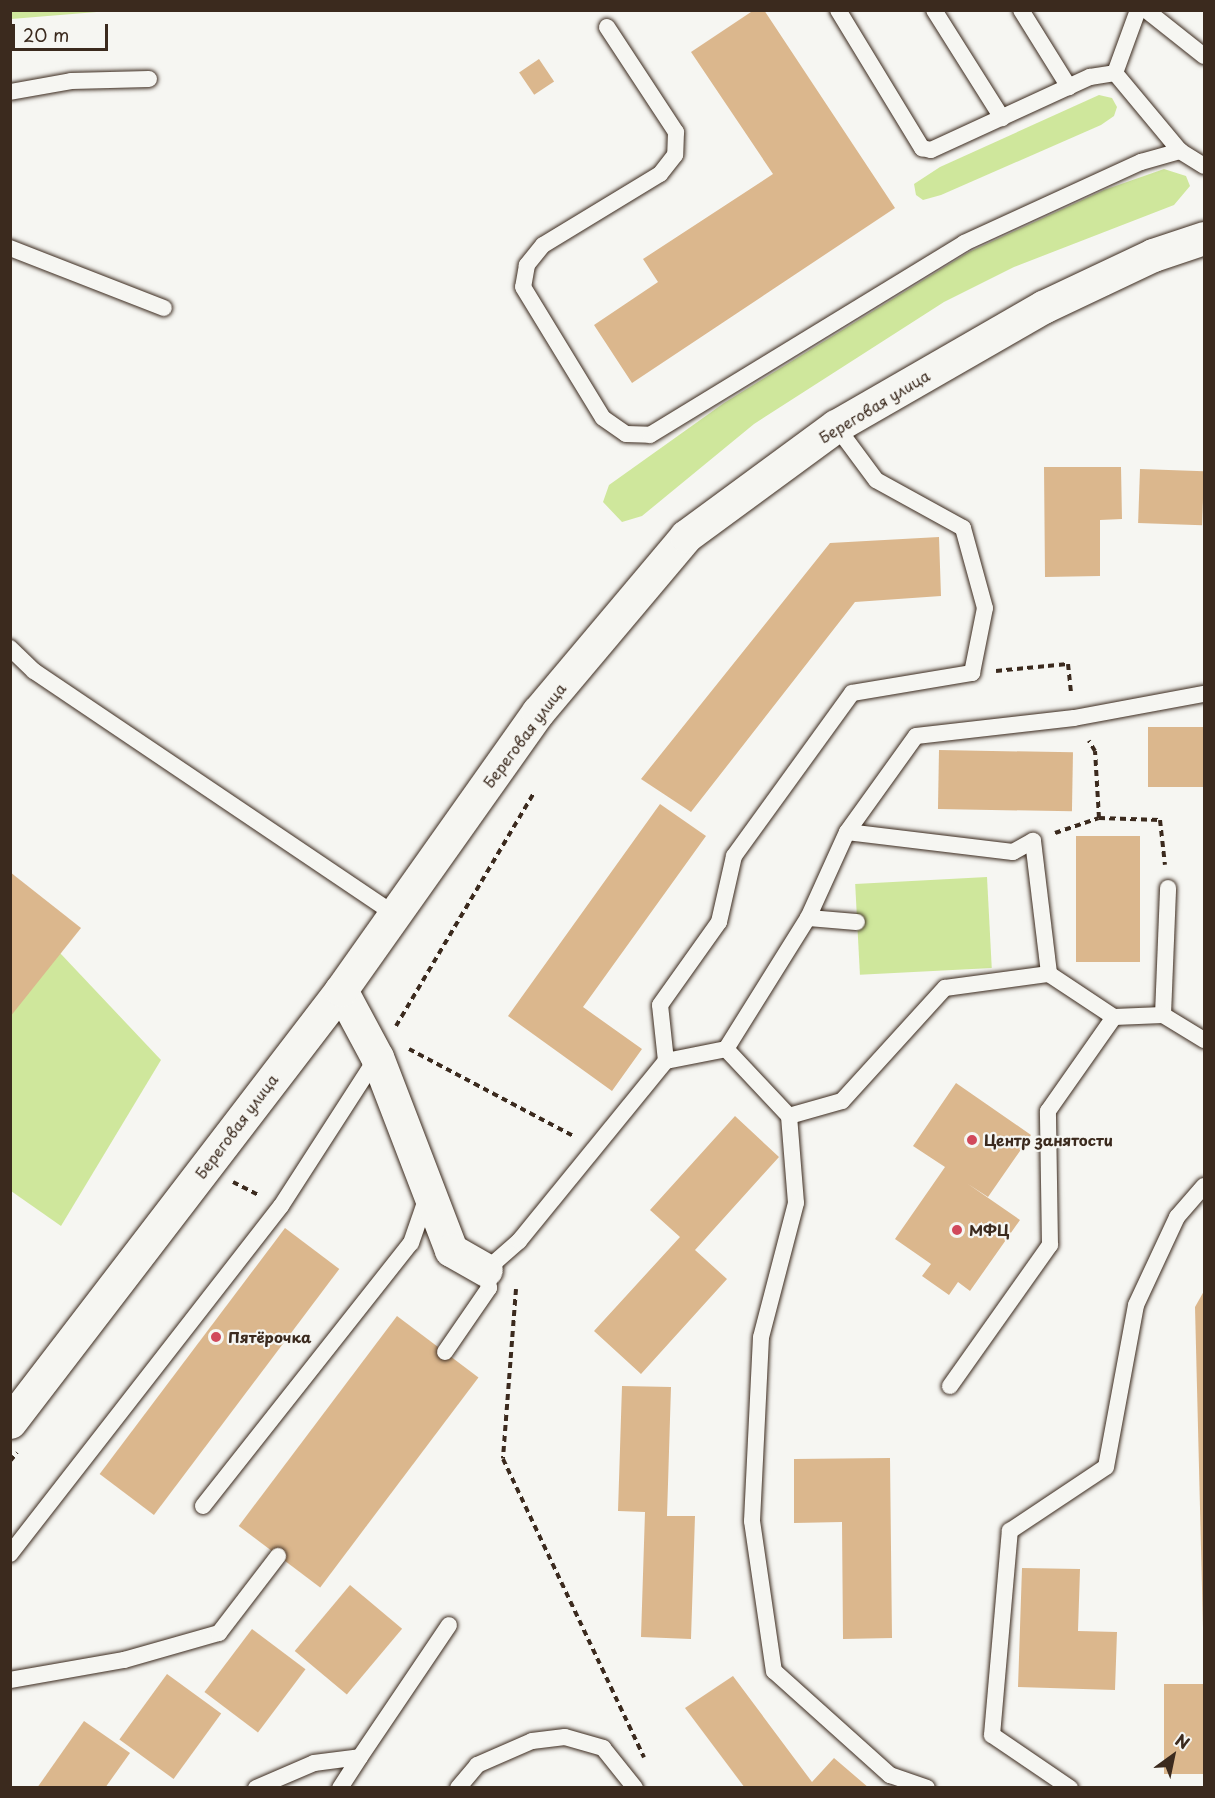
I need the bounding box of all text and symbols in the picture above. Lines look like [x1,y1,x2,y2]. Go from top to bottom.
scale bar [15,12,111,50]
text: 20 m [23,21,69,48]
street label: Береговая улица [815,366,933,446]
street label: Береговая улица [479,679,569,791]
street label: Береговая улица [191,1070,281,1182]
place label: Центр занятости [984,1131,1114,1149]
marker: Центр занятости [965,1133,979,1147]
place label: МФЦ [969,1221,1009,1239]
marker: МФЦ [950,1223,964,1237]
place label: Пятёрочка [228,1328,311,1346]
marker: Пятёрочка [209,1330,223,1344]
north arrow [1143,1726,1203,1786]
text: N [1171,1727,1195,1754]

